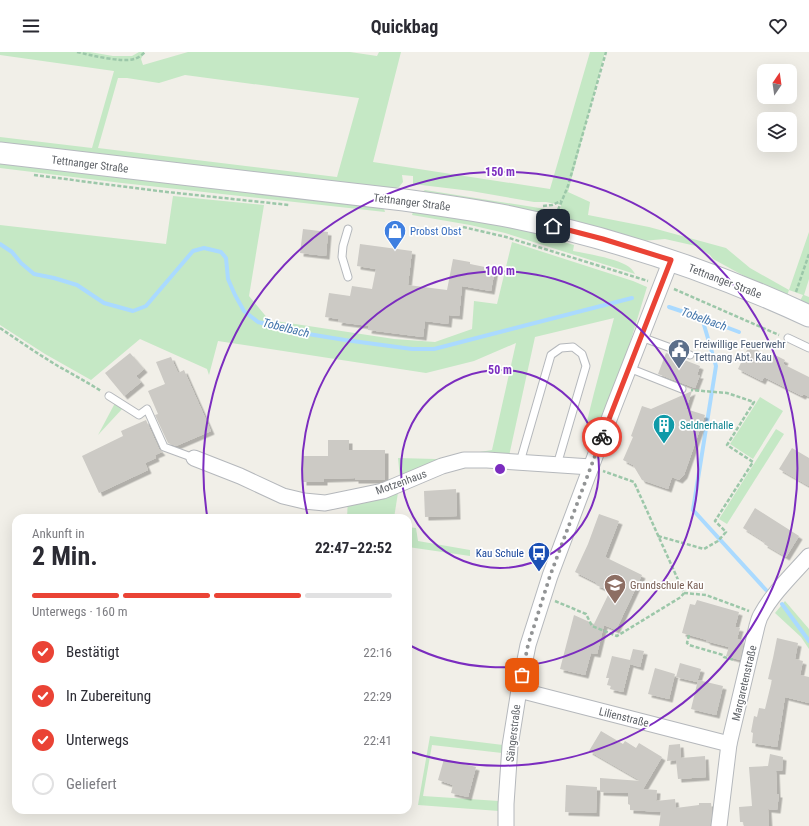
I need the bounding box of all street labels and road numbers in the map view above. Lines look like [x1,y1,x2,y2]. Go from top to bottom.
street label: Tettnanger Straße [51,153,129,176]
street label: Tettnanger Straße [373,191,451,214]
street label: Tettnanger Straße [686,262,763,301]
street label: Motzenhaus [374,467,428,498]
street label: Margaretenstraße [729,644,760,722]
street label: Sängerstraße [504,704,523,763]
street label: Lilienstraße [598,705,650,730]

